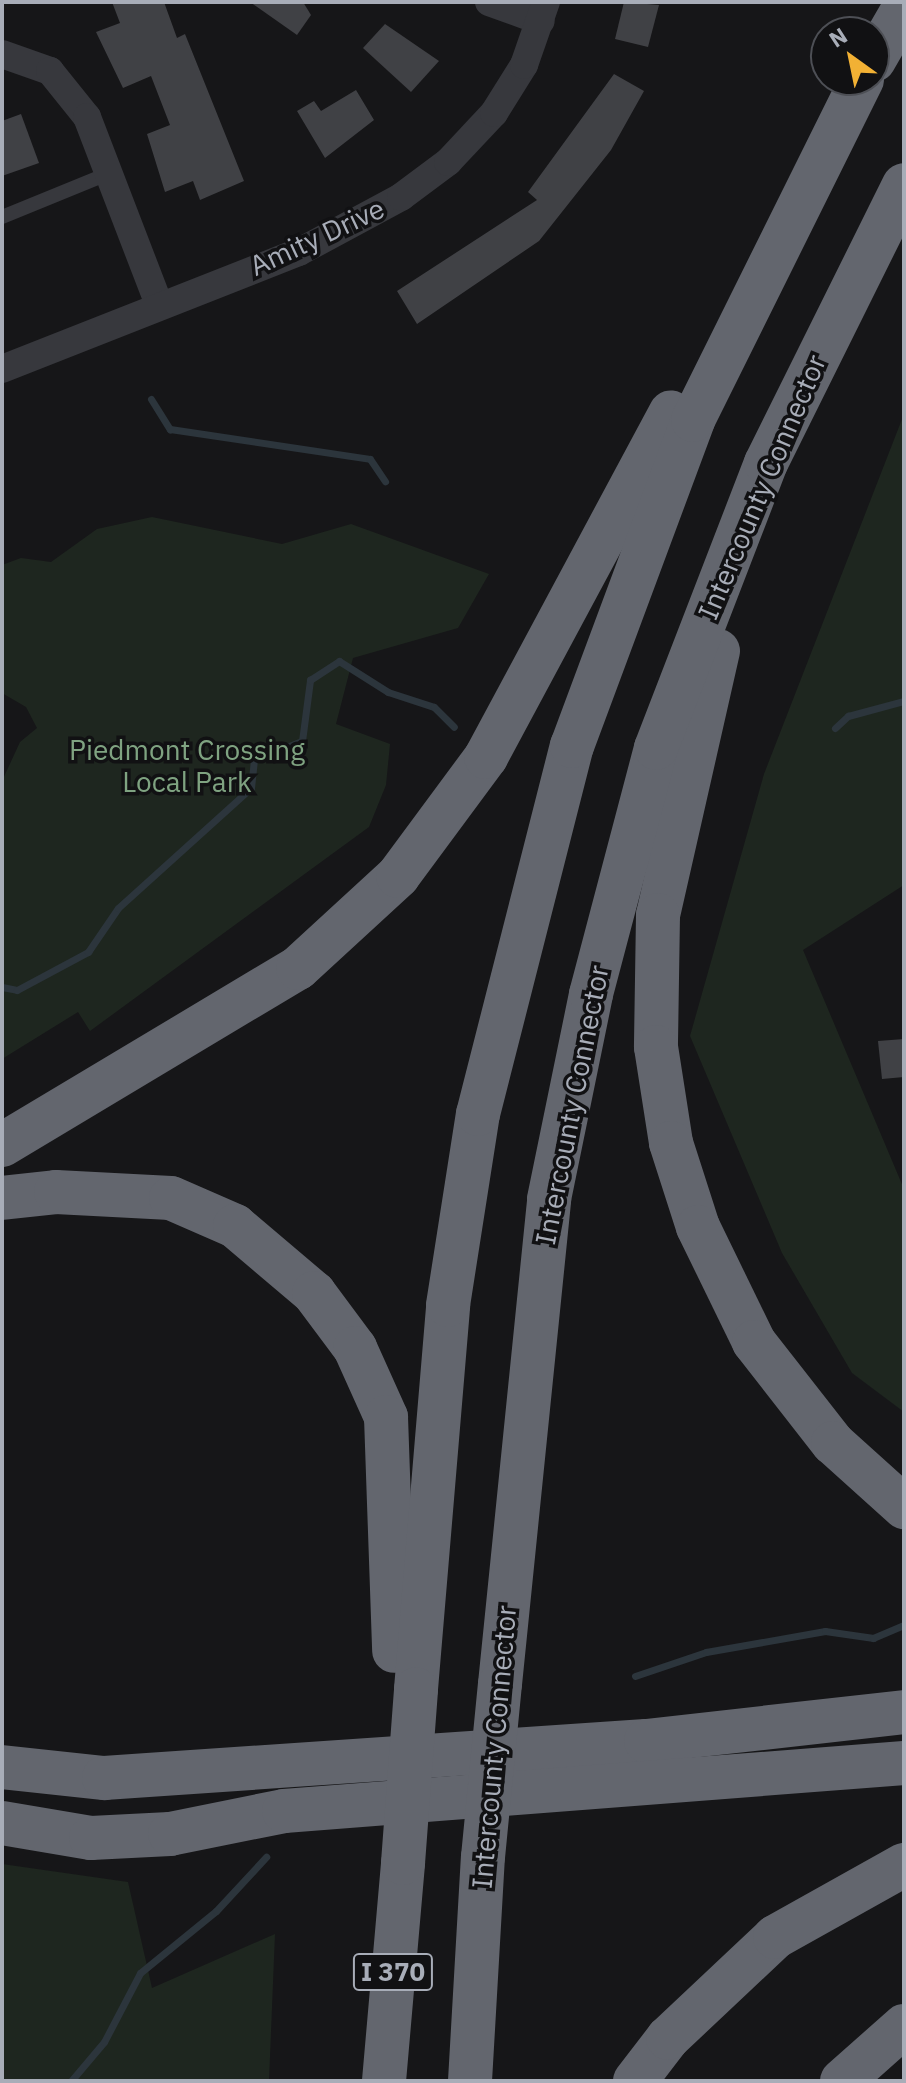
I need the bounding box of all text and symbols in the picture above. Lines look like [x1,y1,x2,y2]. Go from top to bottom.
north arrow [810,16,890,96]
text: N [823,21,852,54]
street label: Amity Drive [244,191,390,283]
street label: Intercounty Connector [691,350,833,624]
park label: Piedmont Crossing Local Park [69,733,305,799]
street label: Intercounty Connector [528,962,616,1248]
street label: Intercounty Connector [465,1604,523,1890]
road number: I 370 [351,1950,435,1994]

